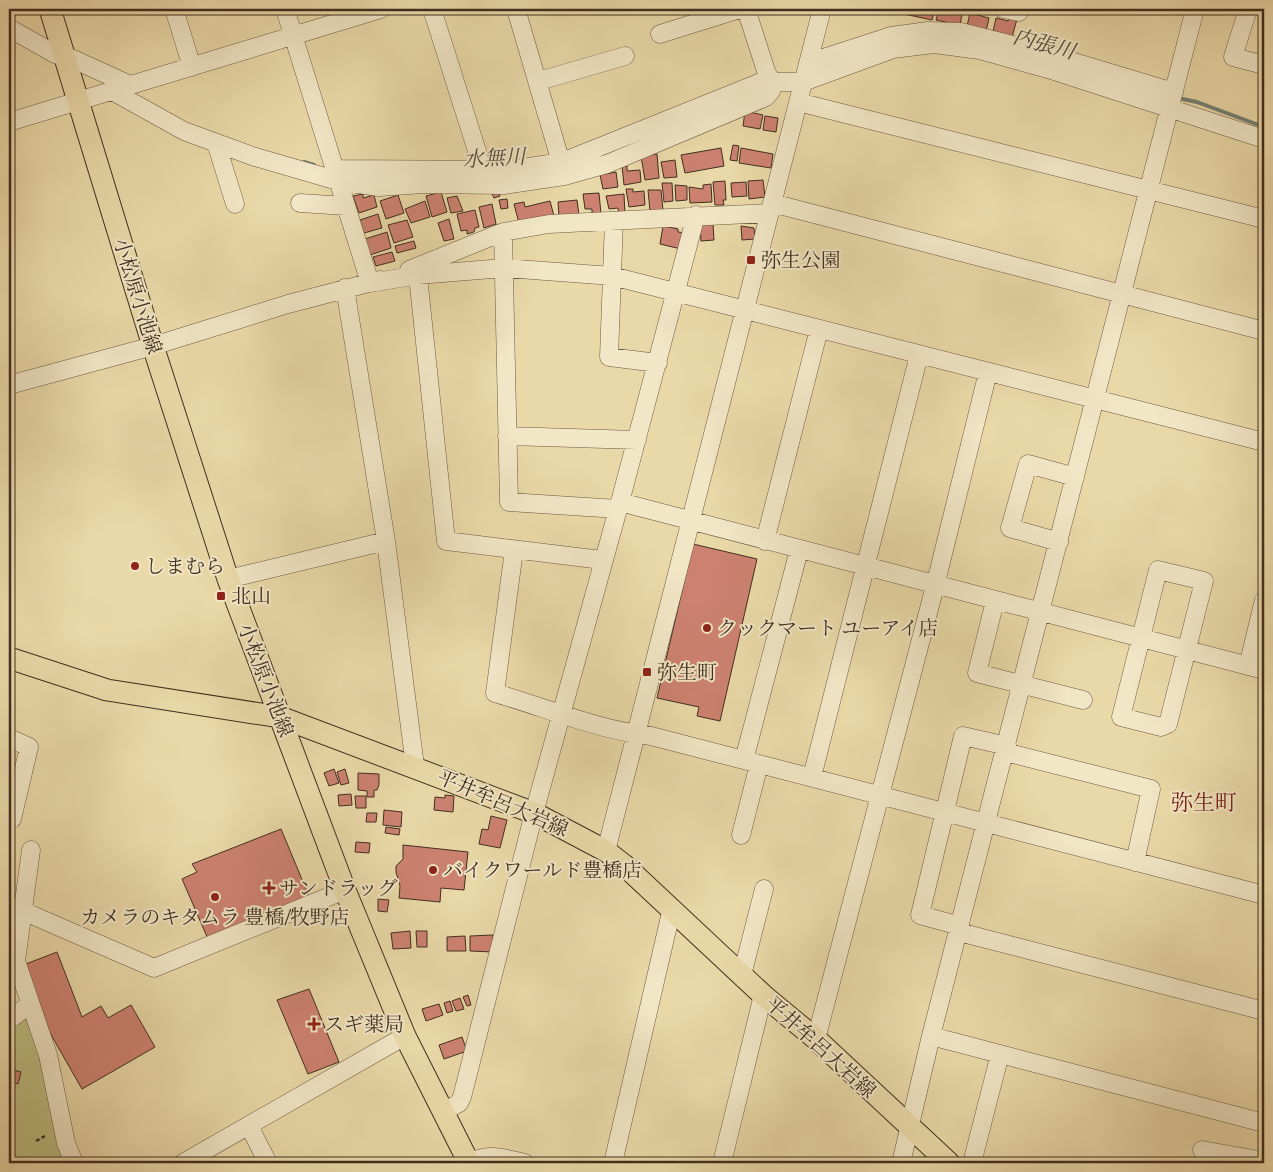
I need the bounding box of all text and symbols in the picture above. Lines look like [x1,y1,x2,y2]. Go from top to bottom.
water label: 内張川 [1010,24,1079,66]
water label: 水無川 [462,144,528,174]
street label: 小松原小池線 [107,235,166,357]
place label: 弥生公園 [761,249,841,274]
marker: 弥生公園 [745,254,757,266]
place label: しまむら [145,555,225,580]
marker: しまむら [129,560,141,572]
place label: 北山 [231,585,271,610]
marker: 北山 [215,590,227,602]
place label: クックマート ユーアイ店 [717,617,939,642]
street label: 小松原小池線 [231,620,298,741]
marker: クックマート ユーアイ店 [701,622,713,634]
place label: 弥生町 [657,661,717,686]
marker: 弥生町 [641,666,653,678]
street label: 平井牟呂大岩線 [433,766,572,843]
district label: 弥生町 [1171,790,1237,817]
place label: バイクワールド豊橋店 [443,859,642,884]
marker: バイクワールド豊橋店 [427,864,439,876]
place label: サンドラッグ [279,877,398,902]
marker: サンドラッグ [263,882,275,894]
marker: カメラのキタムラ 豊橋/牧野店 [209,891,221,903]
place label: カメラのキタムラ 豊橋/牧野店 [80,906,350,931]
street label: 平井牟呂大岩線 [760,992,880,1104]
place label: スギ薬局 [324,1013,404,1038]
marker: スギ薬局 [308,1018,320,1030]

